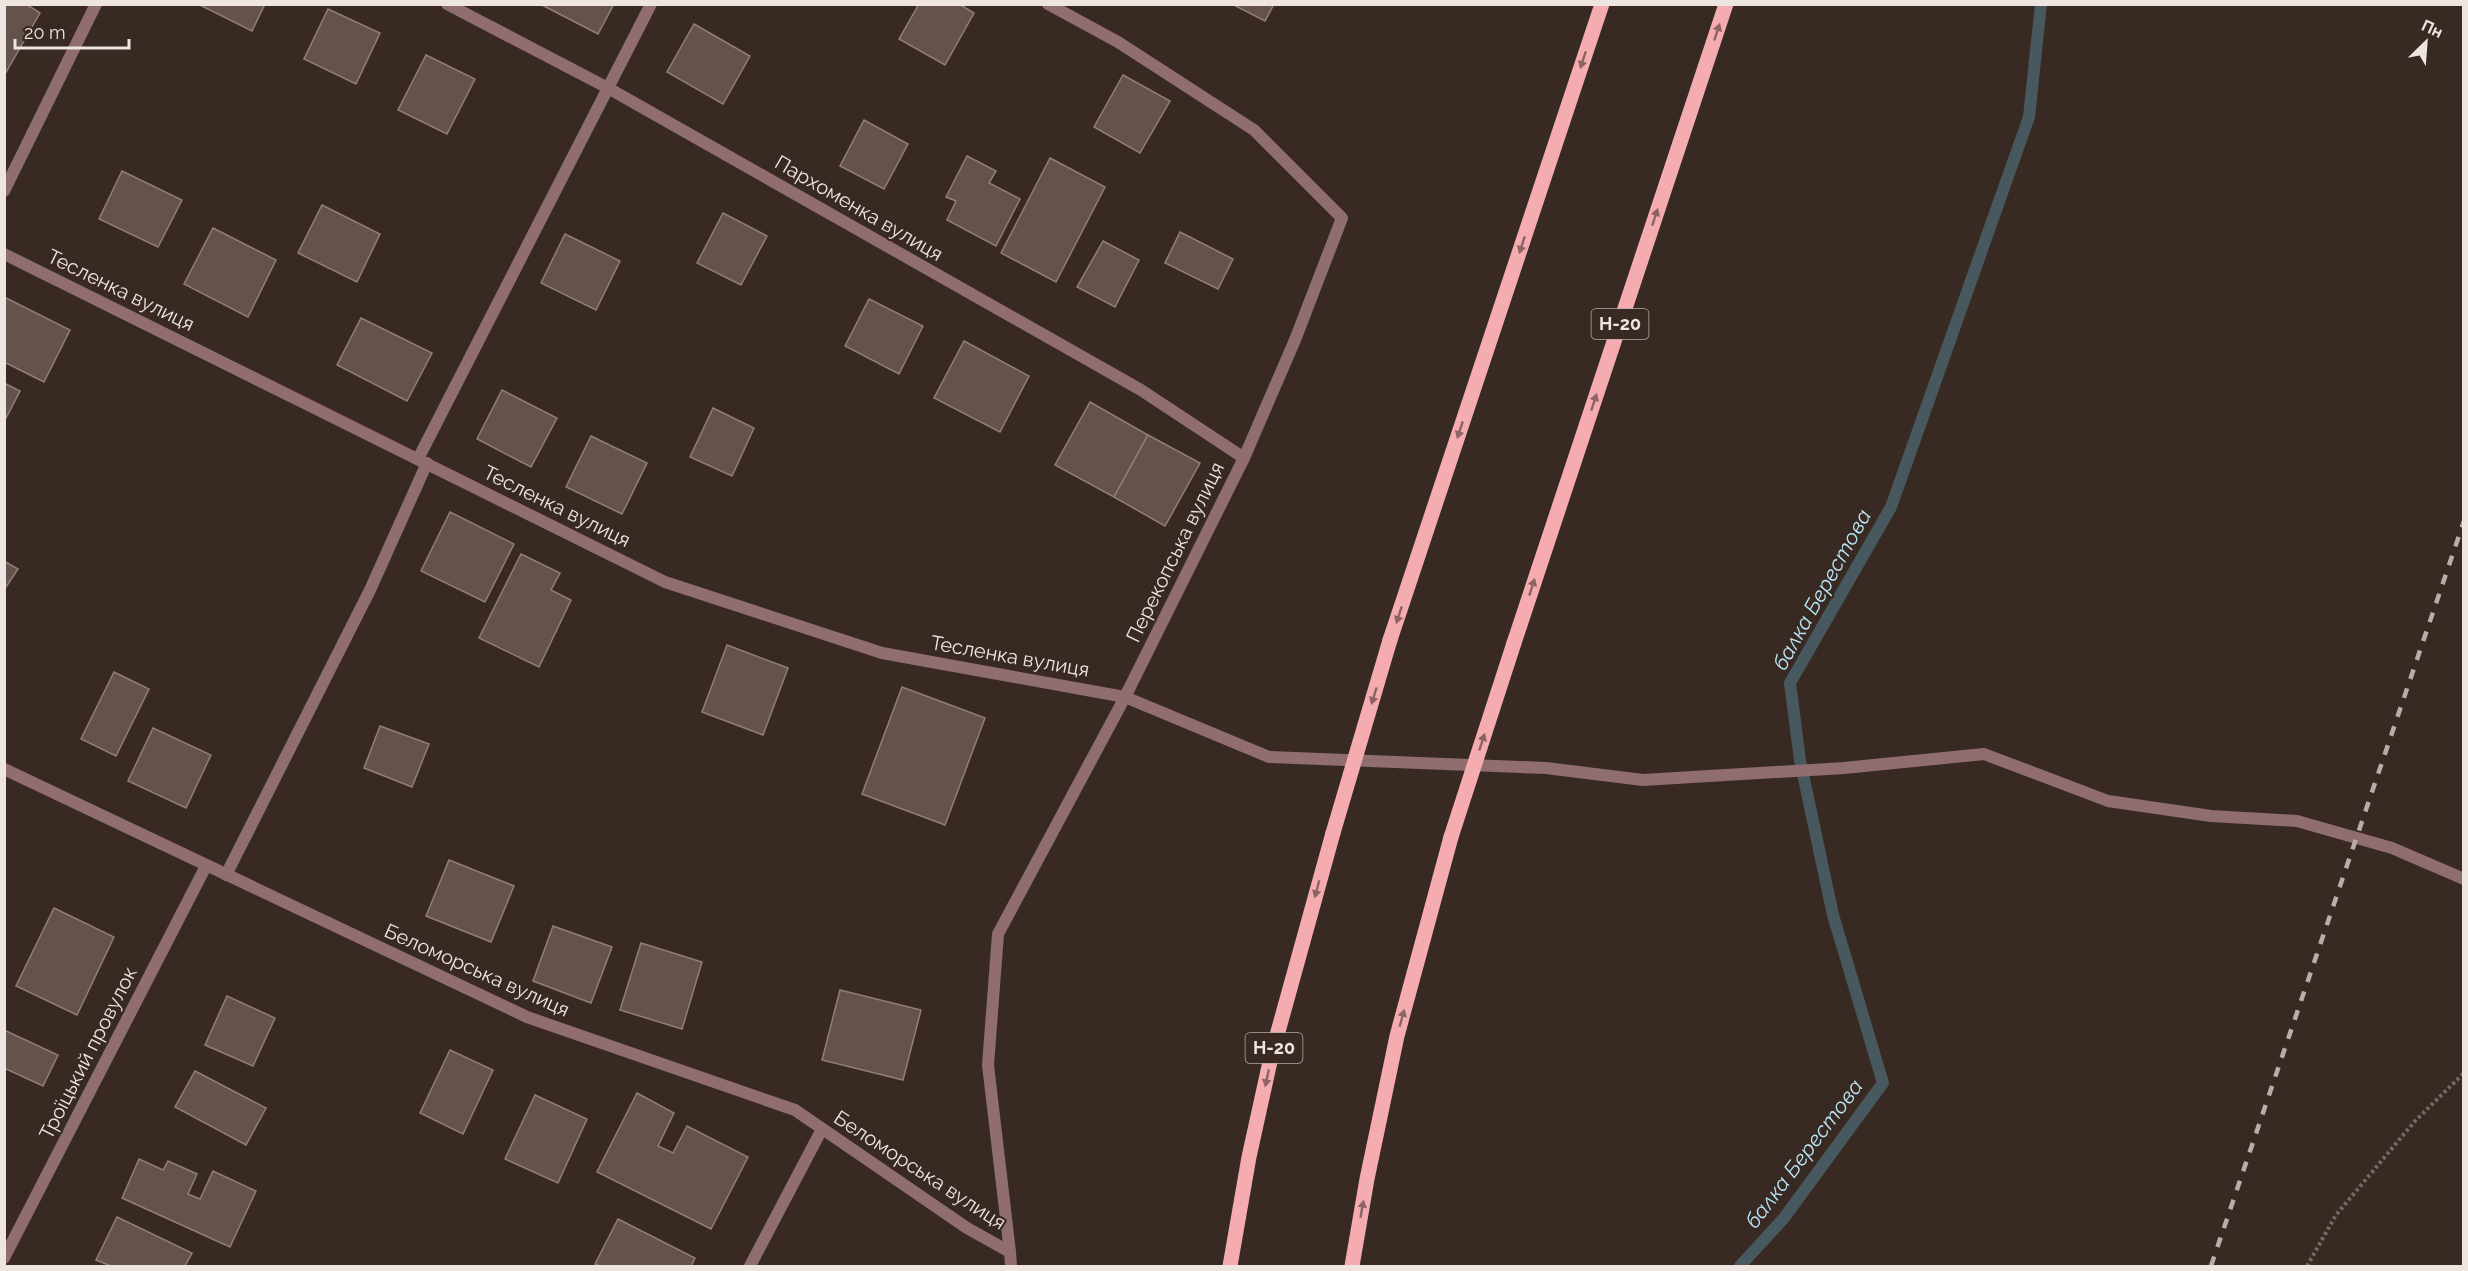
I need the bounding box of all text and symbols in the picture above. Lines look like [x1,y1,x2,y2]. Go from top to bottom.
scale bar [15,12,129,50]
north arrow [2396,12,2456,72]
text: Пн [2418,16,2446,42]
text: 20 m [24,22,66,43]
one-way arrow [1712,23,1722,41]
one-way arrow [1578,51,1587,69]
street label: Пархоменка вулиця [771,150,947,266]
one-way arrow [1651,208,1661,226]
one-way arrow [1516,236,1526,254]
street label: Тесленка вулиця [44,244,198,336]
road number: Н-20 [1592,309,1648,339]
one-way arrow [1589,393,1599,411]
one-way arrow [1455,421,1464,439]
street label: Перекопська вулиця [1121,458,1229,646]
street label: Тесленка вулиця [480,460,634,552]
water label: балка Берестова [1767,505,1876,675]
one-way arrow [1528,578,1538,596]
one-way arrow [1393,606,1403,624]
street label: Тесленка вулиця [929,630,1091,682]
one-way arrow [1369,687,1378,705]
one-way arrow [1478,733,1487,751]
one-way arrow [1312,880,1322,899]
street label: Беломорська вулиця [381,918,573,1022]
street label: Троїцький провулок [34,963,142,1143]
one-way arrow [1398,1009,1408,1027]
road number: Н-20 [1246,1033,1302,1063]
one-way arrow [1261,1069,1271,1087]
water label: балка Берестова [1739,1074,1868,1233]
street label: Беломорська вулиця [830,1105,1010,1235]
one-way arrow [1357,1199,1366,1218]

